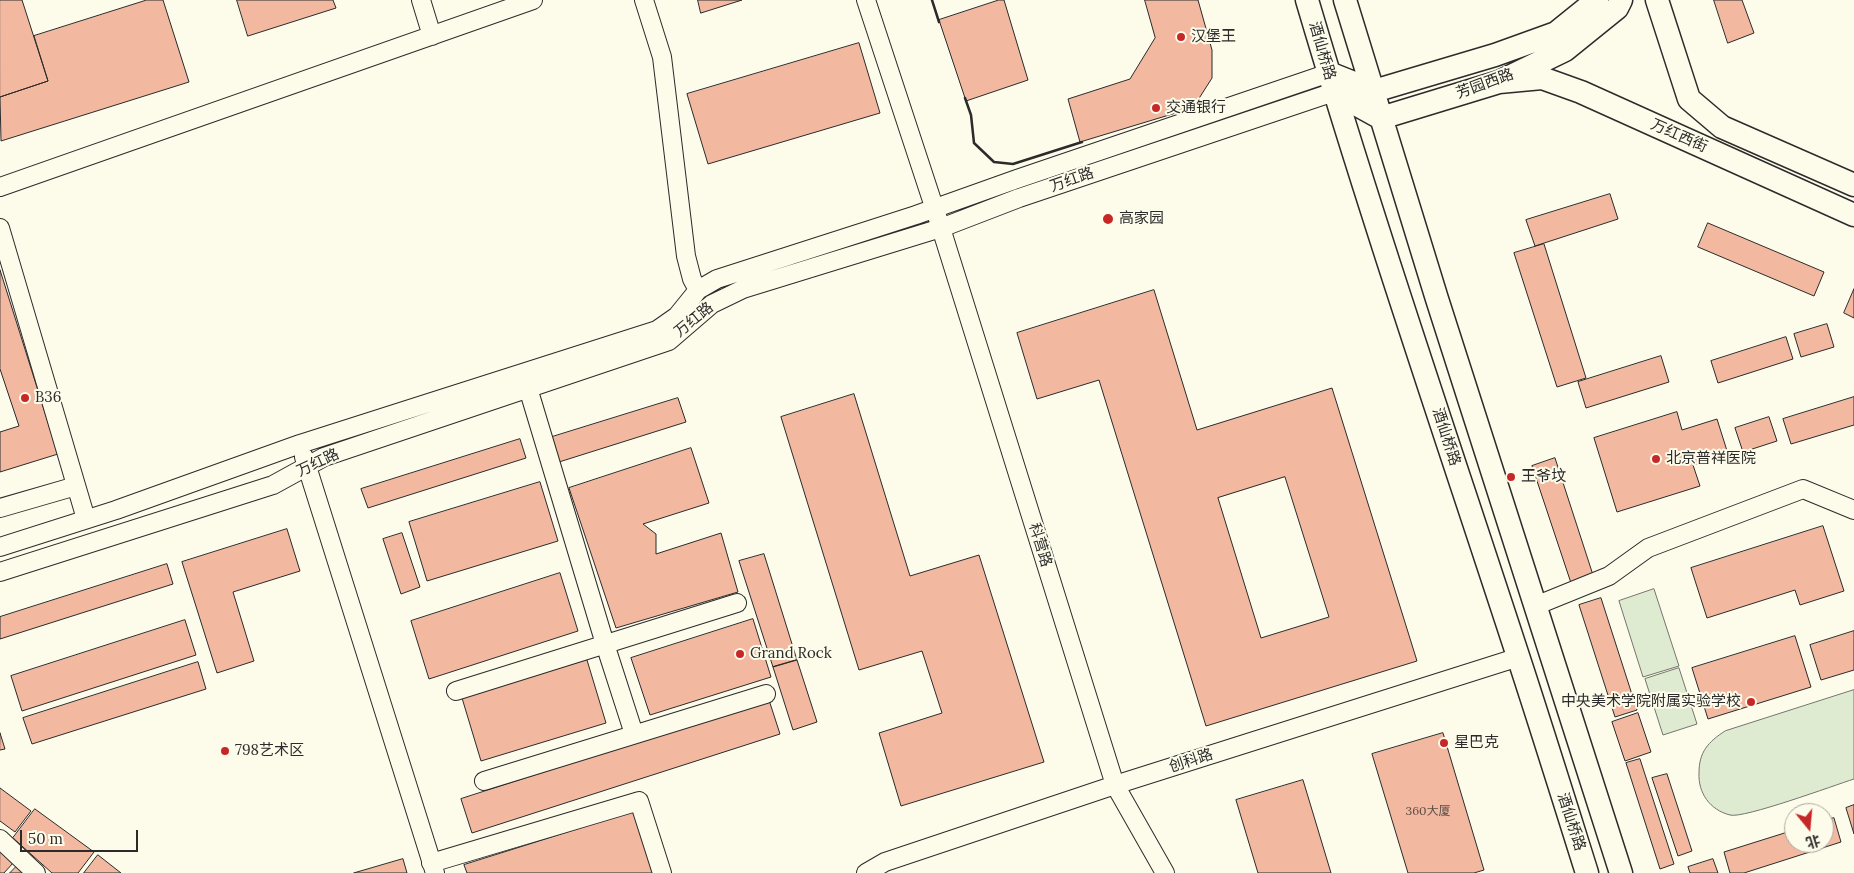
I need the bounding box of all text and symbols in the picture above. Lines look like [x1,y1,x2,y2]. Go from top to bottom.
street label: 酒仙桥路 [1305,20,1339,82]
place label: 汉堡王 [1191,28,1236,46]
marker: 汉堡王 [1175,31,1187,43]
street label: 芳园西路 [1454,65,1516,103]
place label: 交通银行 [1166,99,1226,117]
marker: 交通银行 [1150,102,1162,114]
street label: 万红西街 [1648,116,1710,156]
street label: 万红路 [1048,164,1096,196]
place label: 高家园 [1119,210,1164,228]
marker: 高家园 [1101,212,1115,226]
street label: 万红路 [671,299,717,341]
place label: B36 [35,389,61,407]
marker: B36 [19,392,31,404]
street label: 酒仙桥路 [1428,406,1464,468]
street label: 万红路 [294,445,342,481]
place label: 北京普祥医院 [1666,450,1756,468]
marker: 北京普祥医院 [1650,453,1662,465]
place label: 王爷坟 [1521,468,1566,486]
marker: 王爷坟 [1505,471,1517,483]
street label: 科营路 [1025,521,1055,569]
place label: Grand Rock [750,645,832,663]
marker: Grand Rock [734,648,746,660]
place label: 中央美术学院附属实验学校 [1561,693,1741,711]
marker: 中央美术学院附属实验学校 [1745,696,1757,708]
place label: 星巴克 [1454,734,1499,752]
marker: 星巴克 [1438,737,1450,749]
place label: 798艺术区 [235,742,304,760]
marker: 798艺术区 [219,745,231,757]
street label: 创科路 [1167,745,1215,777]
street label: 酒仙桥路 [1553,791,1589,853]
north arrow [1784,803,1834,853]
house number: 360大厦 [1405,805,1451,819]
scale bar [22,820,140,852]
text: 50 m [28,829,63,848]
text: 北 [1804,831,1822,852]

